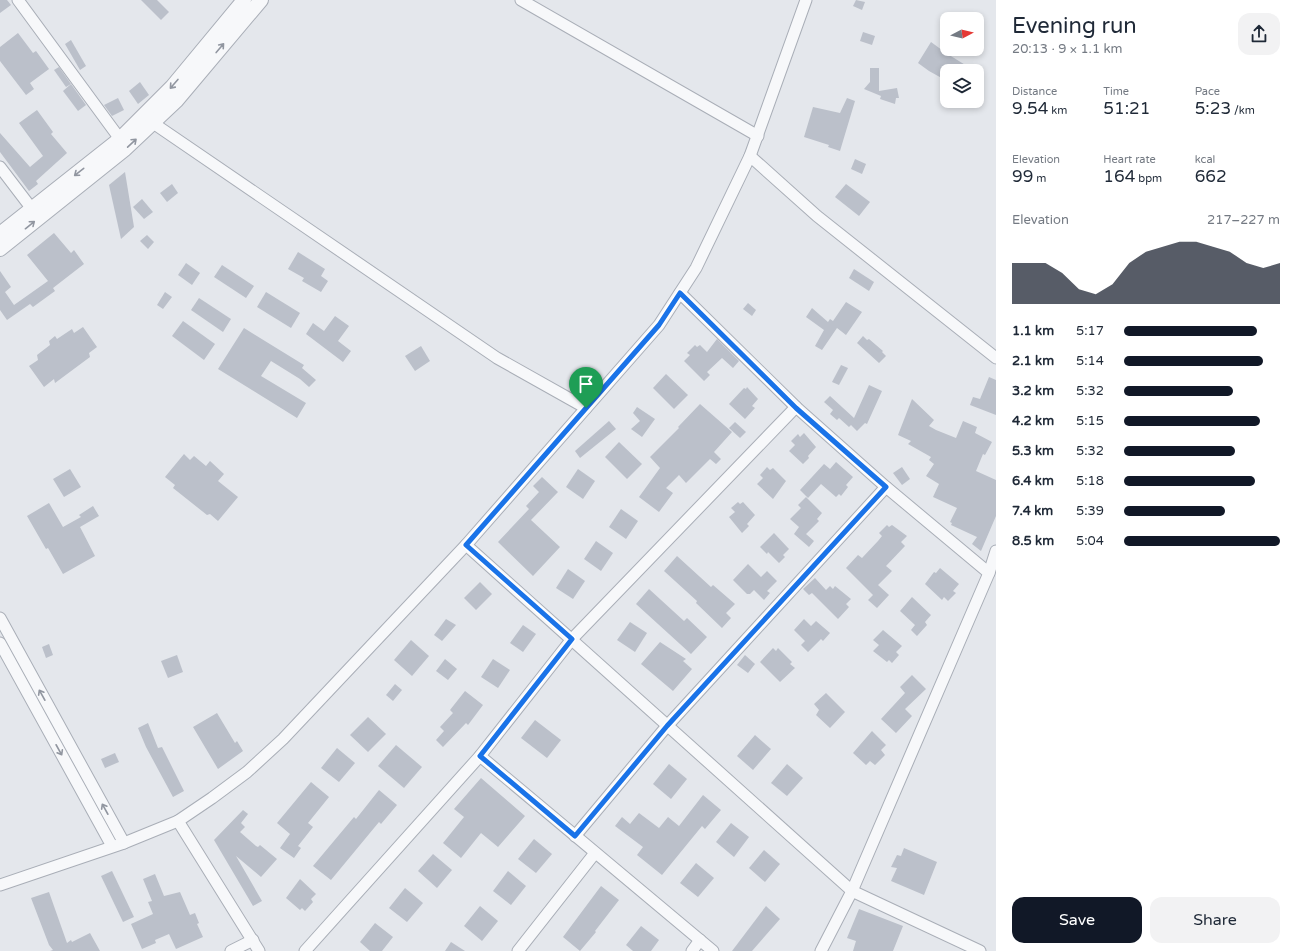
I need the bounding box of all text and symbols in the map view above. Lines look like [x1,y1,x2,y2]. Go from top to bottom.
north arrow [940,12,984,56]
map controls [940,12,984,108]
text: Evening run [1012,13,1137,39]
button: share [1238,13,1280,55]
text: 20:13 · 9 × 1.1 km [1012,41,1123,57]
one-way arrow [216,43,225,54]
button: layers [940,64,984,108]
one-way arrow [170,79,179,89]
text: Distance [1012,85,1057,98]
text: Time [1103,85,1129,98]
text: Pace [1195,85,1220,98]
text: 9.54 [1012,98,1048,119]
text: 51:21 [1103,98,1150,119]
text: 5:23 [1195,98,1231,119]
text: km [1048,104,1067,117]
text: /km [1231,104,1255,117]
one-way arrow [127,138,137,148]
text: Elevation [1012,153,1060,166]
text: Heart rate [1103,153,1156,166]
text: kcal [1195,153,1215,166]
text: 99 [1012,166,1033,187]
text: 164 [1103,166,1135,187]
text: 662 [1195,166,1227,187]
one-way arrow [73,168,84,176]
text: m [1033,172,1046,185]
text: bpm [1135,172,1162,185]
text: Elevation [1012,212,1069,228]
text: 217–227 m [1207,212,1280,228]
one-way arrow [25,220,36,229]
text: 1.1 km [1012,323,1054,339]
text: 5:17 [1076,323,1104,339]
text: 2.1 km [1012,353,1054,369]
text: 5:14 [1076,353,1104,369]
pin [569,367,603,408]
icon: arrive [575,373,597,395]
text: 3.2 km [1012,383,1054,399]
text: 5:32 [1076,383,1104,399]
text: 4.2 km [1012,413,1054,429]
text: 5:15 [1076,413,1104,429]
text: 5.3 km [1012,443,1054,459]
text: 5:32 [1076,443,1104,459]
text: 6.4 km [1012,473,1054,489]
text: 5:18 [1076,473,1104,489]
text: 7.4 km [1012,503,1053,519]
text: 5:39 [1076,503,1104,519]
text: 8.5 km [1012,533,1054,549]
text: 5:04 [1076,533,1104,549]
one-way arrow [38,689,46,701]
one-way arrow [56,744,64,756]
one-way arrow [101,803,108,815]
button: Save [1012,897,1142,943]
button: Share [1150,897,1280,943]

